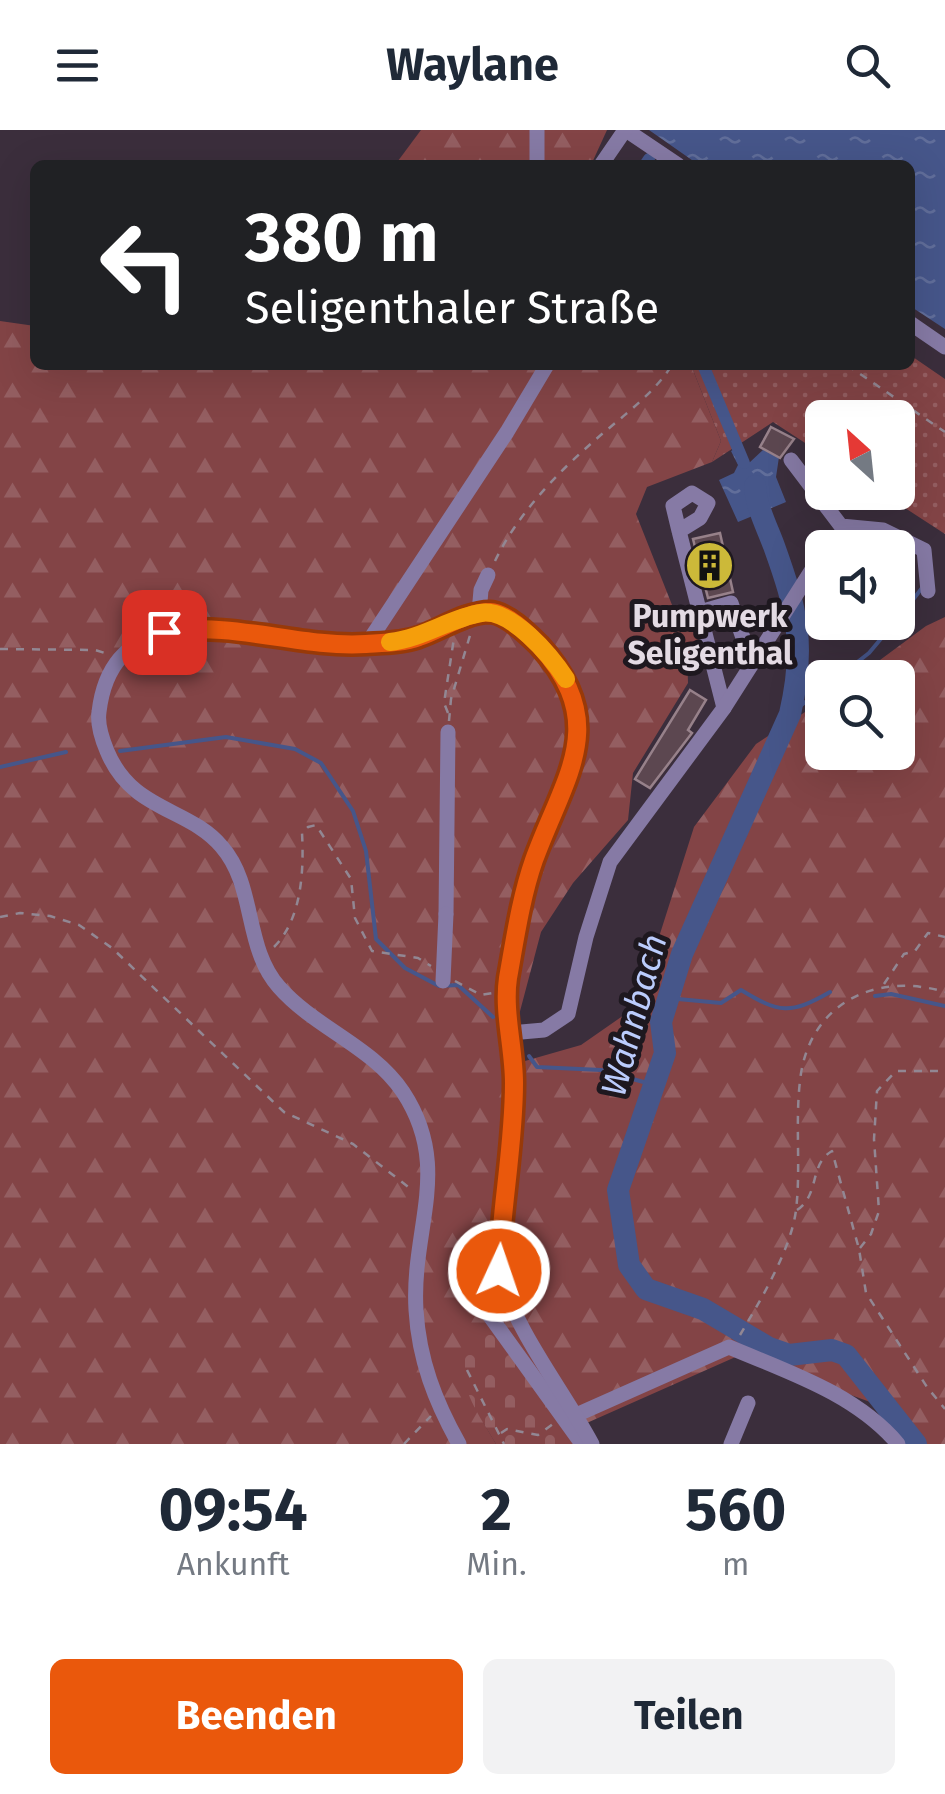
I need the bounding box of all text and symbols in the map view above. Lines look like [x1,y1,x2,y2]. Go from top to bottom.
icon: menu [50,38,105,93]
text: Waylane [386,38,559,92]
icon: search [840,38,895,93]
text: 380 m [245,196,439,280]
icon: left [80,200,210,330]
text: Seligenthaler Straße [245,281,659,335]
north arrow [805,400,915,510]
map controls [805,400,915,770]
button: sound [805,530,915,640]
building icon: Pumpwerk Seligenthal [684,540,736,592]
pin [122,590,207,675]
place label: Pumpwerk Seligenthal [627,597,793,672]
icon: arrive [137,605,192,660]
button: search [805,660,915,770]
water label: Wahnbach [592,929,676,1101]
position arrow [447,1219,551,1323]
text: 09:54 [159,1474,308,1546]
text: 2 [481,1474,512,1546]
text: 560 [685,1474,786,1546]
text: Ankunft [177,1545,290,1583]
text: Min. [466,1545,527,1583]
text: m [722,1545,750,1583]
button: Beenden [50,1659,463,1774]
button: Teilen [483,1659,895,1774]

